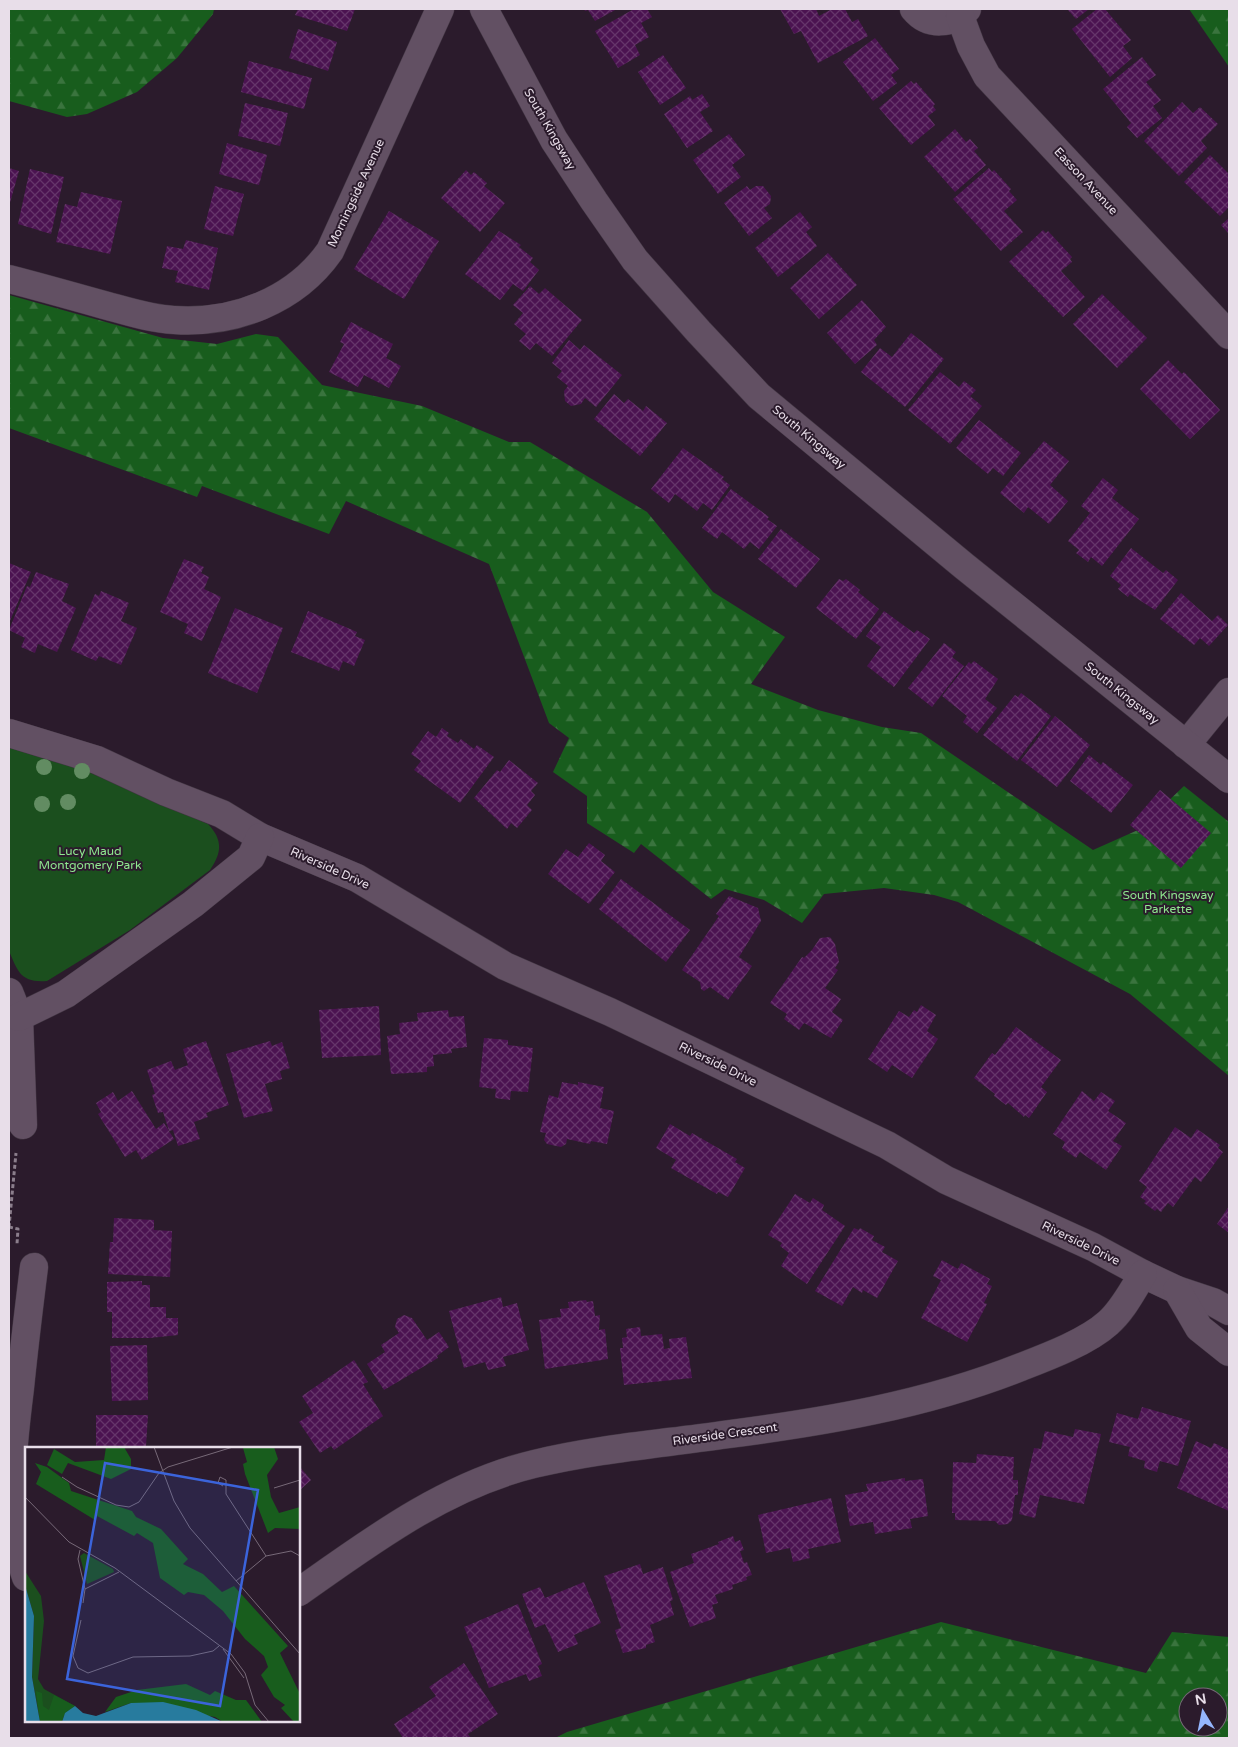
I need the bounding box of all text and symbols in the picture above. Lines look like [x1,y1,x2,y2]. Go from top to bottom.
street label: South Kingsway [521,86,579,172]
street label: Morningside Avenue [325,137,387,249]
street label: Easson Avenue [1051,145,1121,218]
street label: South Kingsway [770,402,849,472]
street label: South Kingsway [1082,659,1162,727]
park label: Lucy Maud Montgomery Park [39,844,142,872]
street label: Riverside Drive [288,844,372,892]
park label: South Kingsway Parkette [1122,888,1214,916]
street label: Riverside Drive [677,1039,759,1089]
street label: Riverside Drive [1040,1218,1122,1268]
street label: Riverside Crescent [672,1420,779,1448]
inset map [25,1447,300,1722]
north arrow [1178,1687,1228,1737]
text: N [1194,1690,1208,1709]

